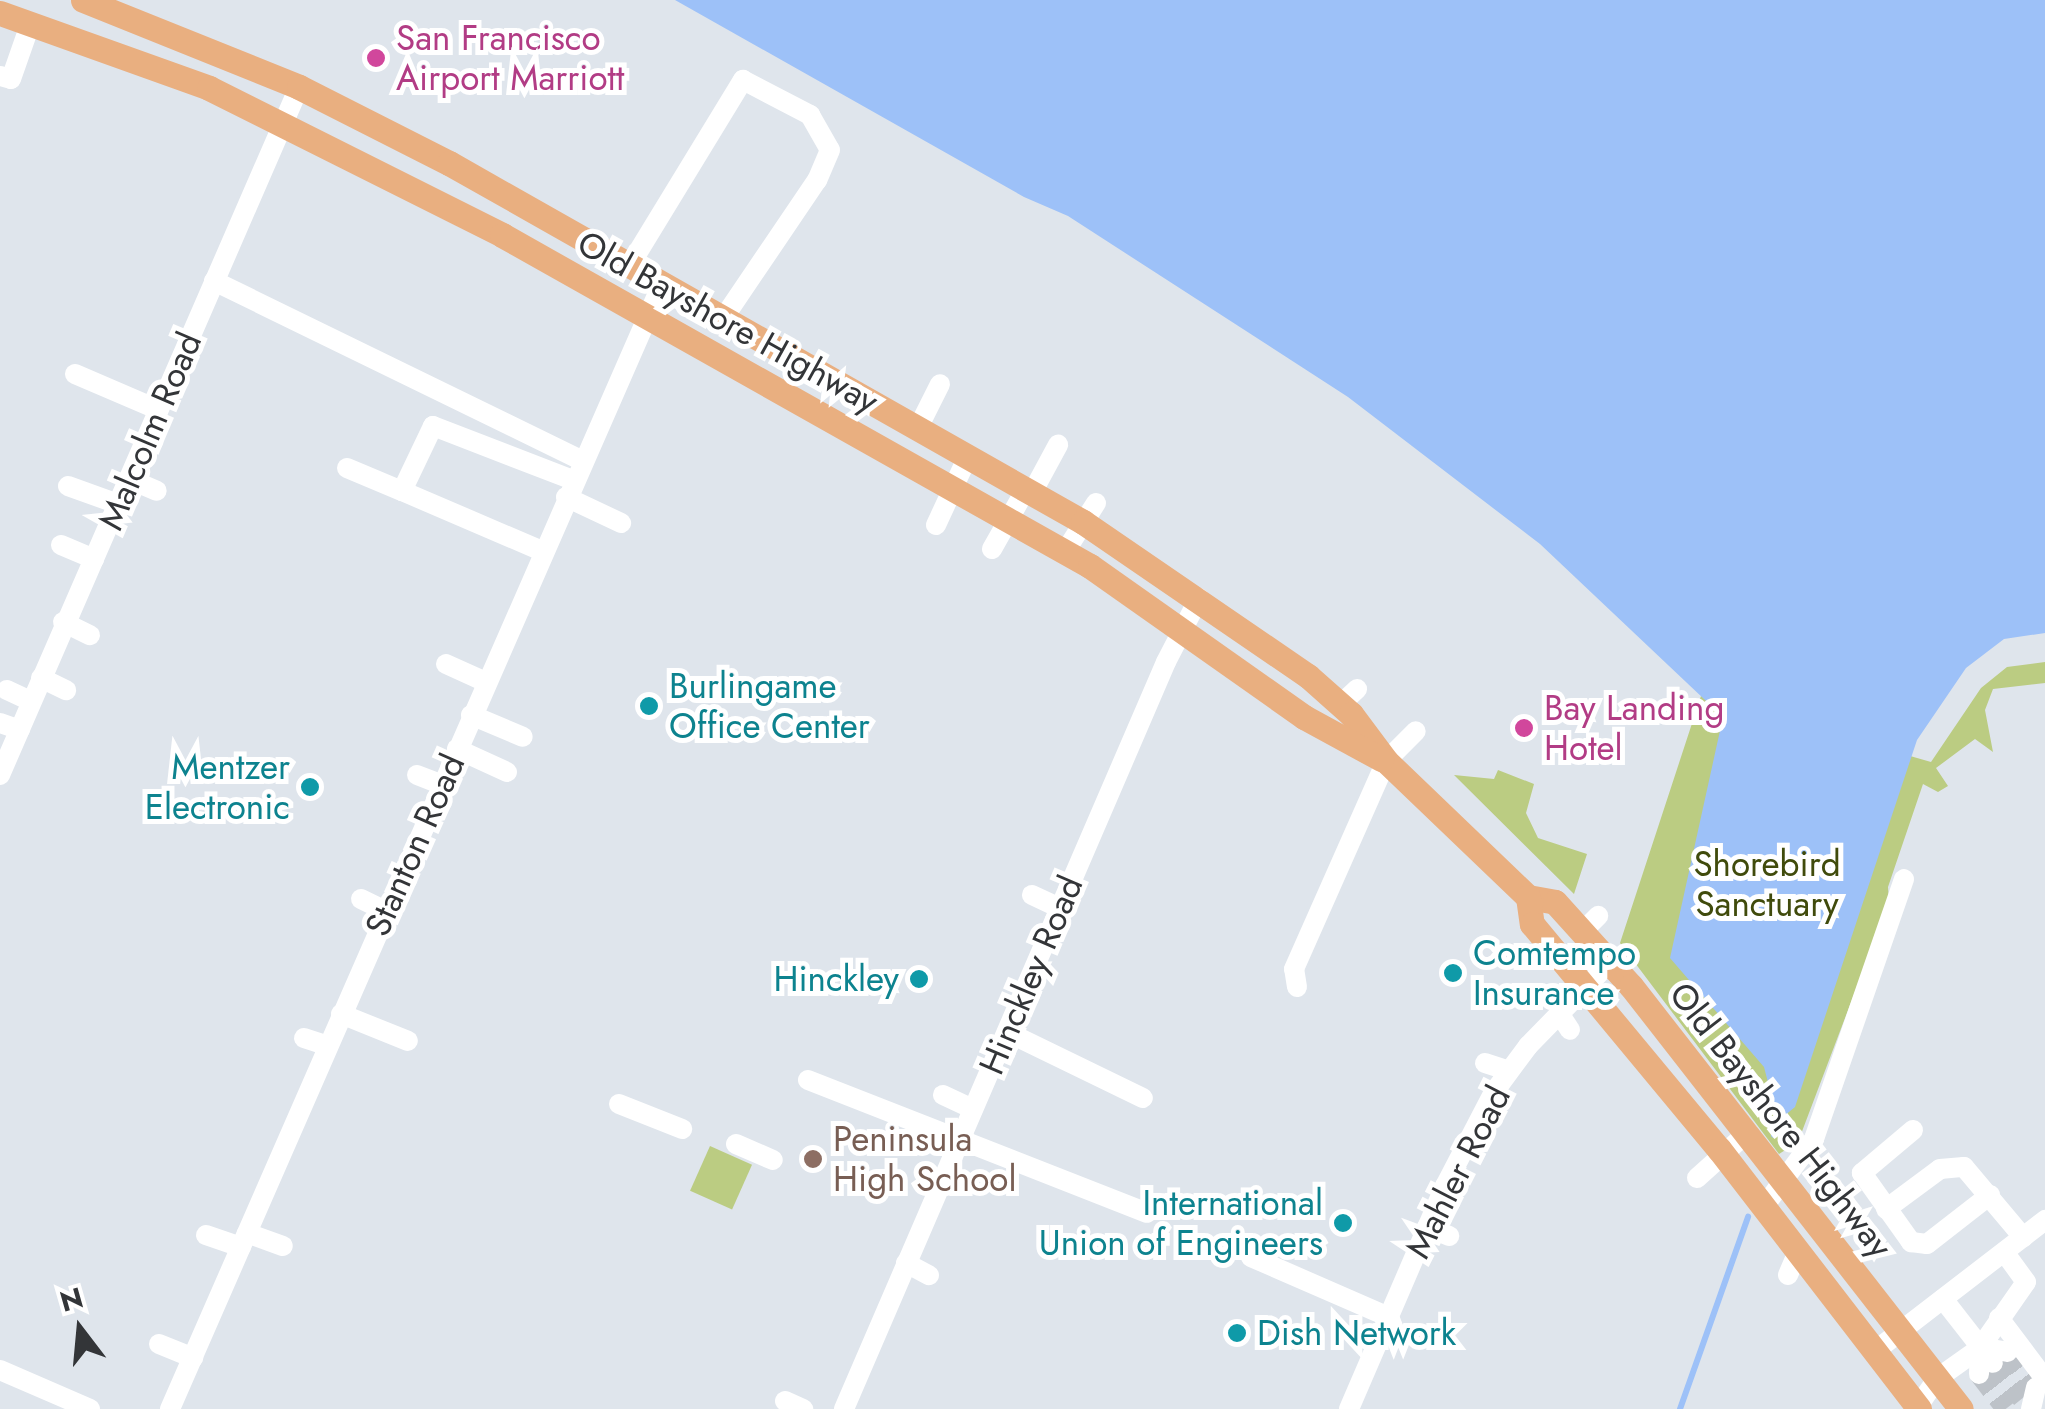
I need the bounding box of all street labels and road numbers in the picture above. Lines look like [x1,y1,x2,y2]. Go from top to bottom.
street label: Old Bayshore Highway [570,222,886,422]
street label: Malcolm Road [90,326,210,536]
street label: Stanton Road [356,748,474,942]
street label: Hinckley Road [970,869,1092,1081]
street label: Old Bayshore Highway [1661,974,1901,1266]
street label: Mahler Road [1397,1079,1519,1265]

